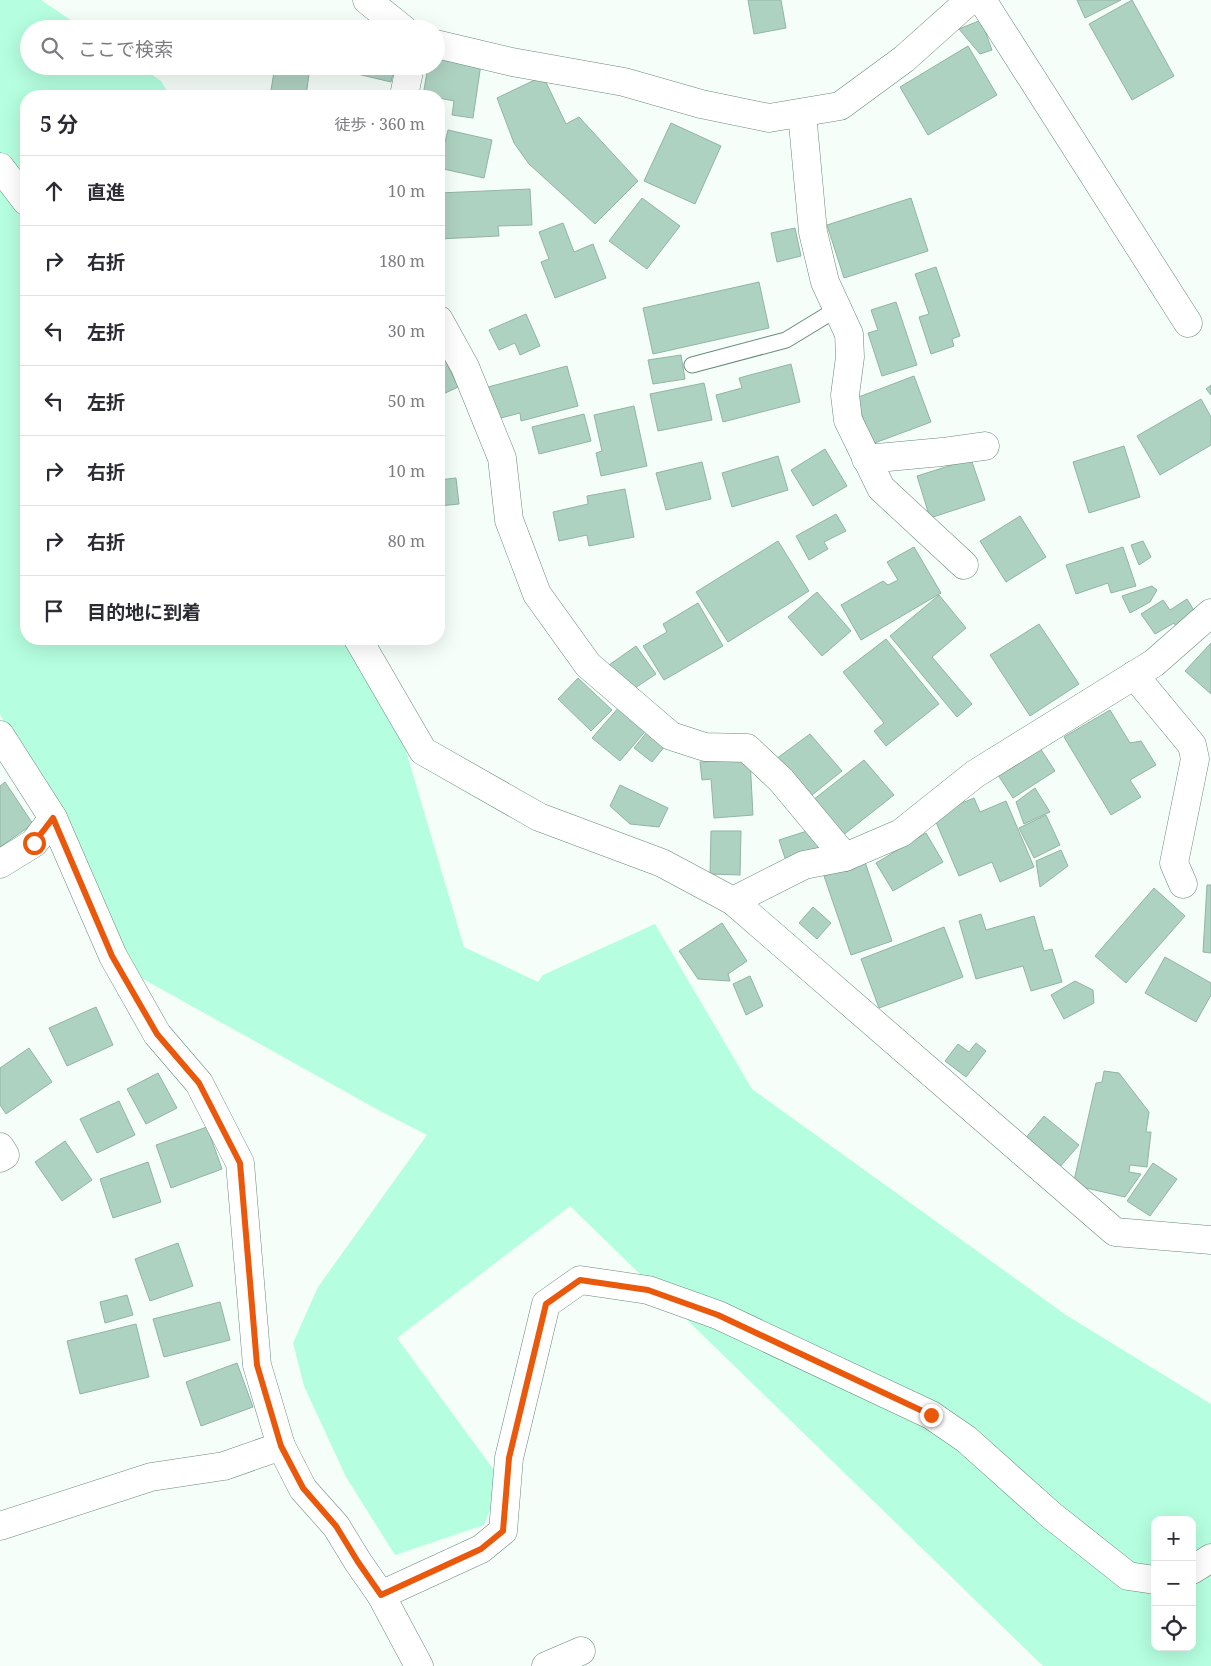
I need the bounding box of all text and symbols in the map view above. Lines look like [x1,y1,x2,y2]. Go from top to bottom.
search box [20,20,445,75]
icon: search [38,34,66,62]
text: ここで検索 [78,36,173,62]
text: 5 分 [40,110,78,138]
text: 徒歩 · 360 m [335,113,425,135]
icon: ahead [40,177,68,205]
text: 直進 [87,179,125,205]
text: 10 m [388,180,425,202]
icon: right [40,247,68,275]
text: 右折 [87,249,125,275]
text: 180 m [379,250,425,272]
icon: left [40,317,68,345]
text: 左折 [87,319,125,345]
text: 30 m [388,320,425,342]
icon: left [40,387,68,415]
text: 左折 [87,389,125,415]
text: 50 m [388,390,425,412]
icon: right [40,457,68,485]
text: 右折 [87,459,125,485]
text: 10 m [388,460,425,482]
icon: right [40,527,68,555]
text: 右折 [87,529,125,555]
text: 80 m [388,530,425,552]
icon: arrive [40,597,68,625]
text: 目的地に到着 [87,599,201,625]
route start [23,832,46,855]
route end [920,1404,943,1427]
map controls [1151,1516,1196,1651]
button: + [1151,1516,1196,1561]
button: − [1151,1561,1196,1606]
button: locate [1151,1606,1196,1651]

